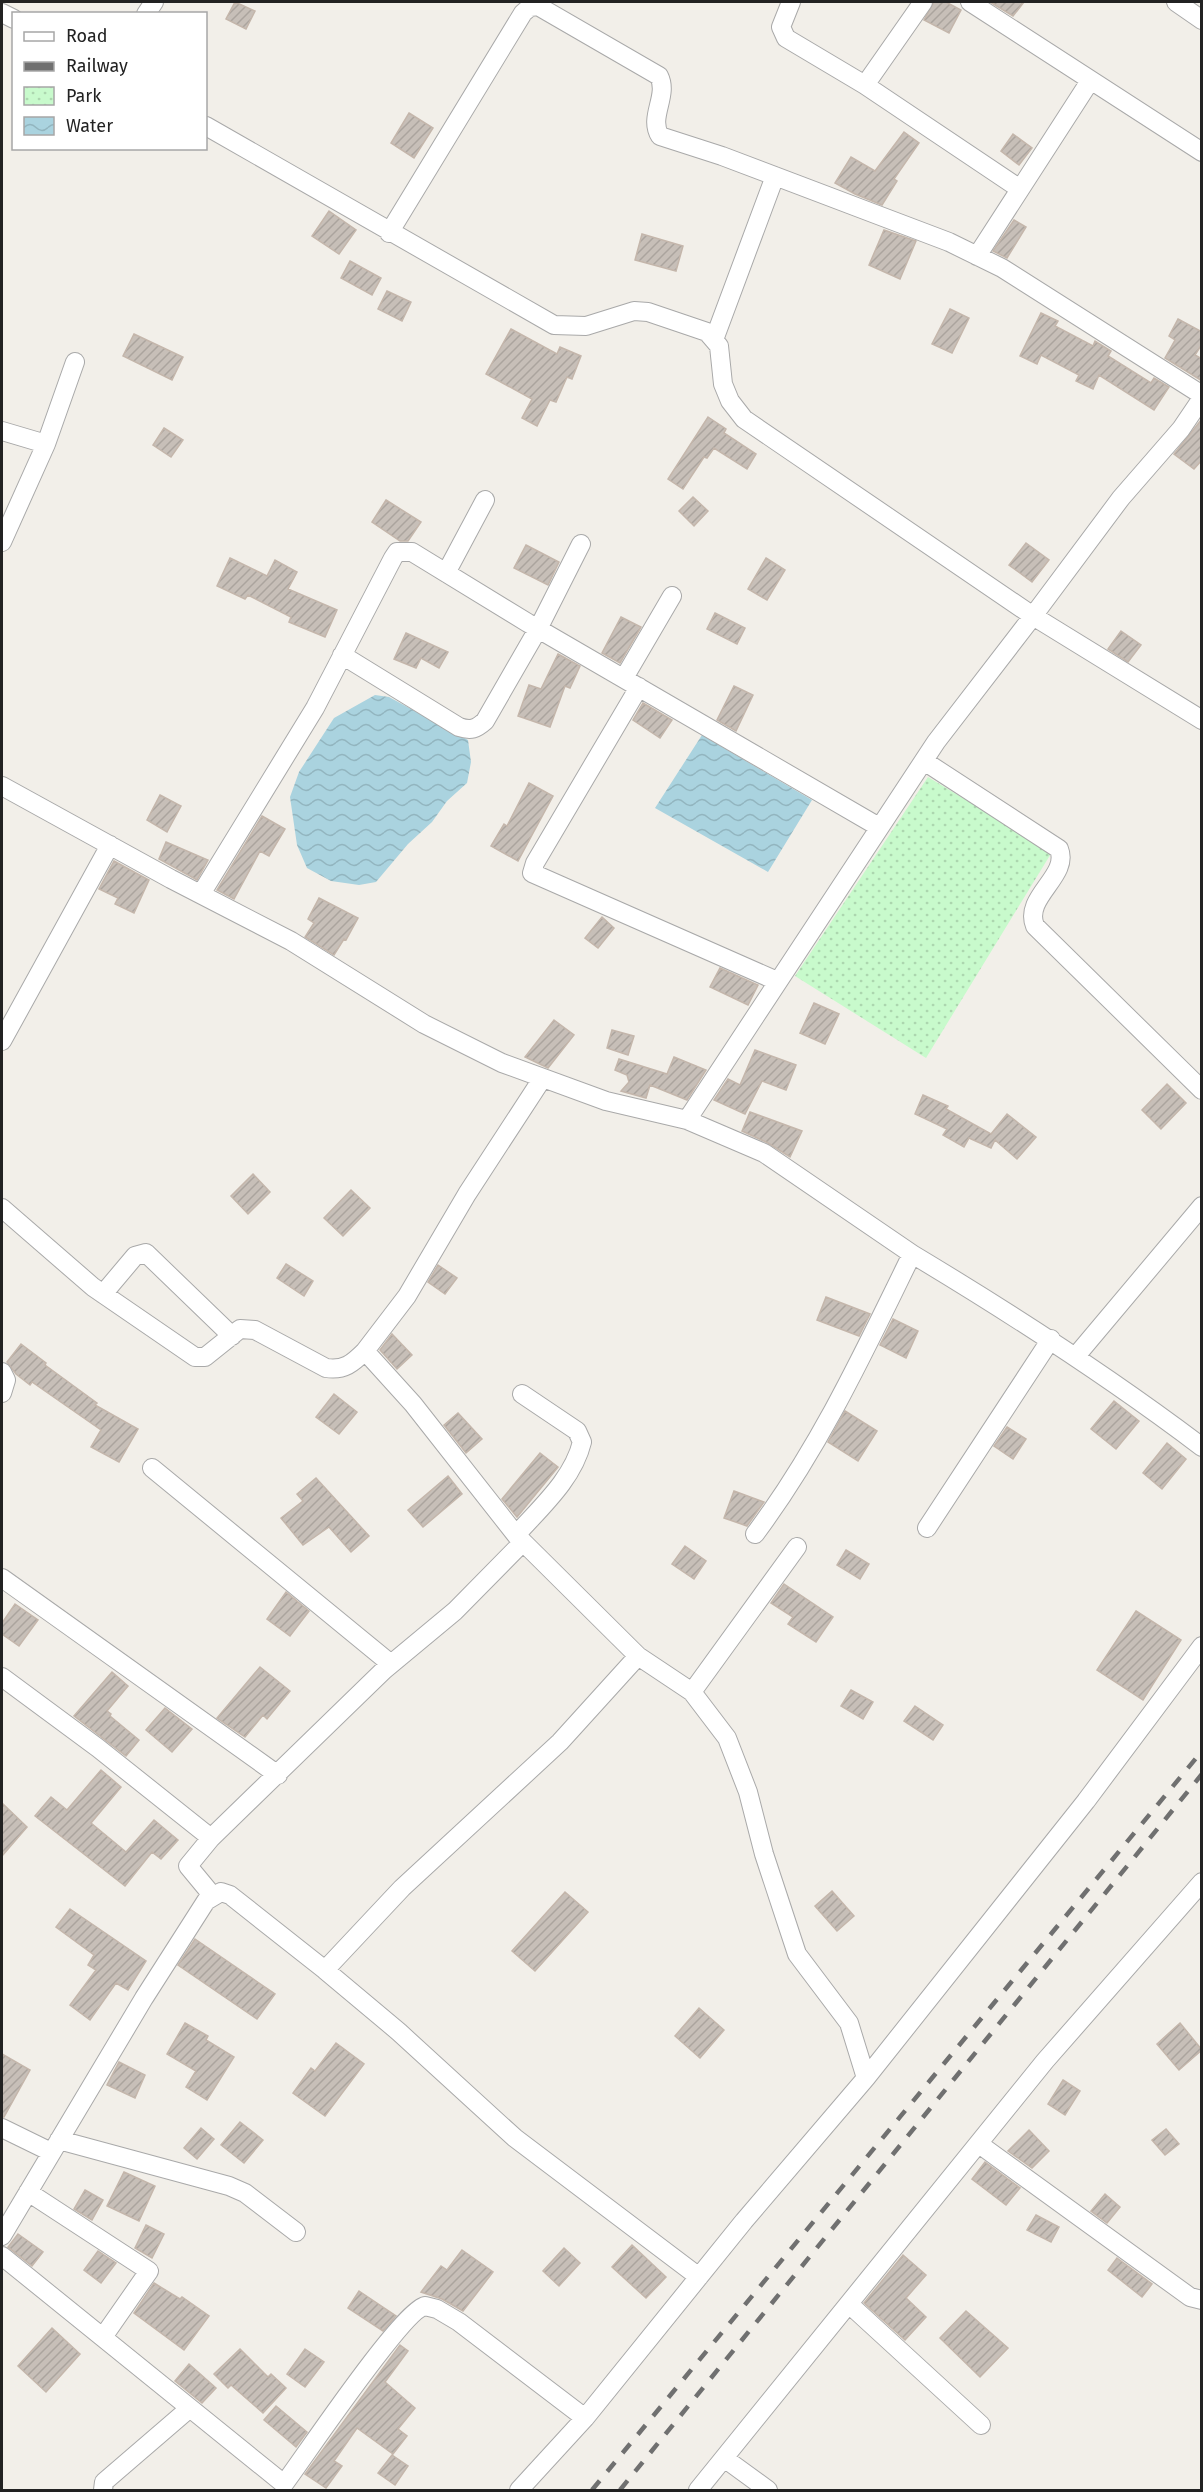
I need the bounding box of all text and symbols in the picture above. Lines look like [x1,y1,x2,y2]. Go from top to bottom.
legend [12,12,207,150]
text: Road [66,25,108,47]
text: Railway [66,55,128,77]
text: Park [66,85,102,107]
text: Water [66,115,113,137]

